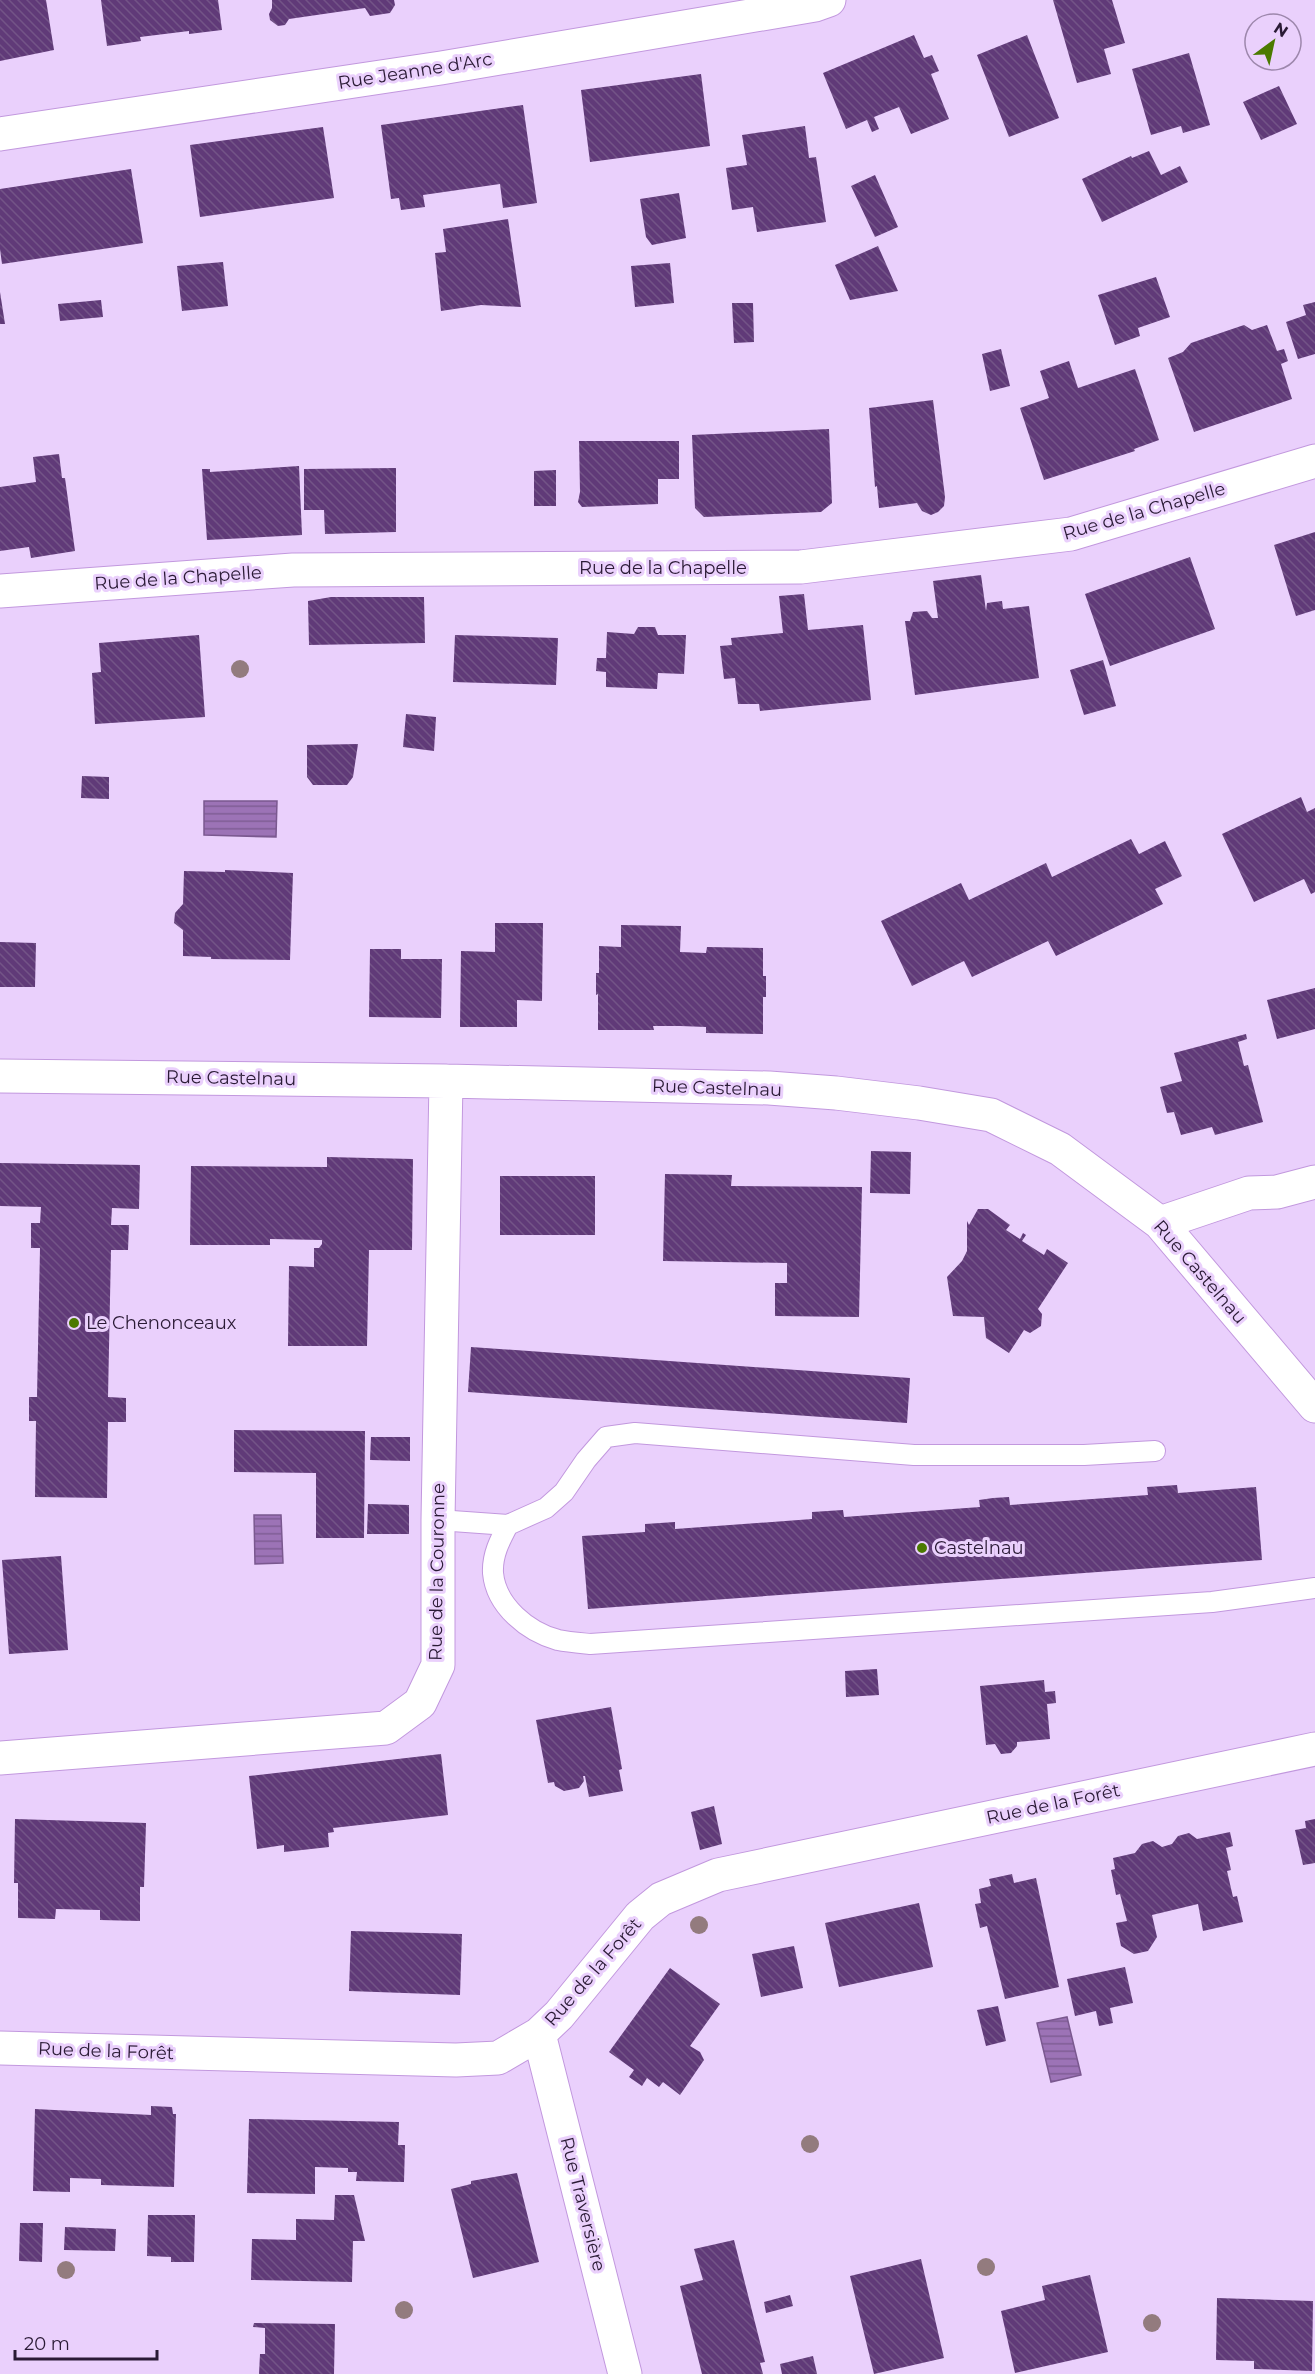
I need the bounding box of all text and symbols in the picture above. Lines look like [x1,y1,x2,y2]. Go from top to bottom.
north arrow [1243,12,1303,72]
text: N [1270,18,1291,41]
street label: Rue Jeanne d'Arc [336,48,494,94]
street label: Rue de la Chapelle [1060,477,1228,545]
street label: Rue de la Chapelle [579,557,747,579]
street label: Rue de la Chapelle [94,561,263,595]
street label: Rue Castelnau [166,1066,296,1090]
street label: Rue Castelnau [652,1075,782,1101]
street label: Rue Castelnau [1149,1216,1251,1328]
place label: Le Chenonceaux [86,1312,237,1334]
marker: Le Chenonceaux [67,1316,81,1330]
street label: Rue de la Couronne [424,1483,450,1661]
place label: Castelnau [934,1537,1024,1559]
marker: Castelnau [915,1541,929,1555]
street label: Rue de la Forêt [984,1779,1122,1829]
street label: Rue de la Forêt [540,1913,646,2031]
street label: Rue de la Forêt [38,2038,174,2064]
street label: Rue Traversière [556,2135,610,2274]
scale bar [15,2323,158,2361]
text: 20 m [24,2333,70,2355]

